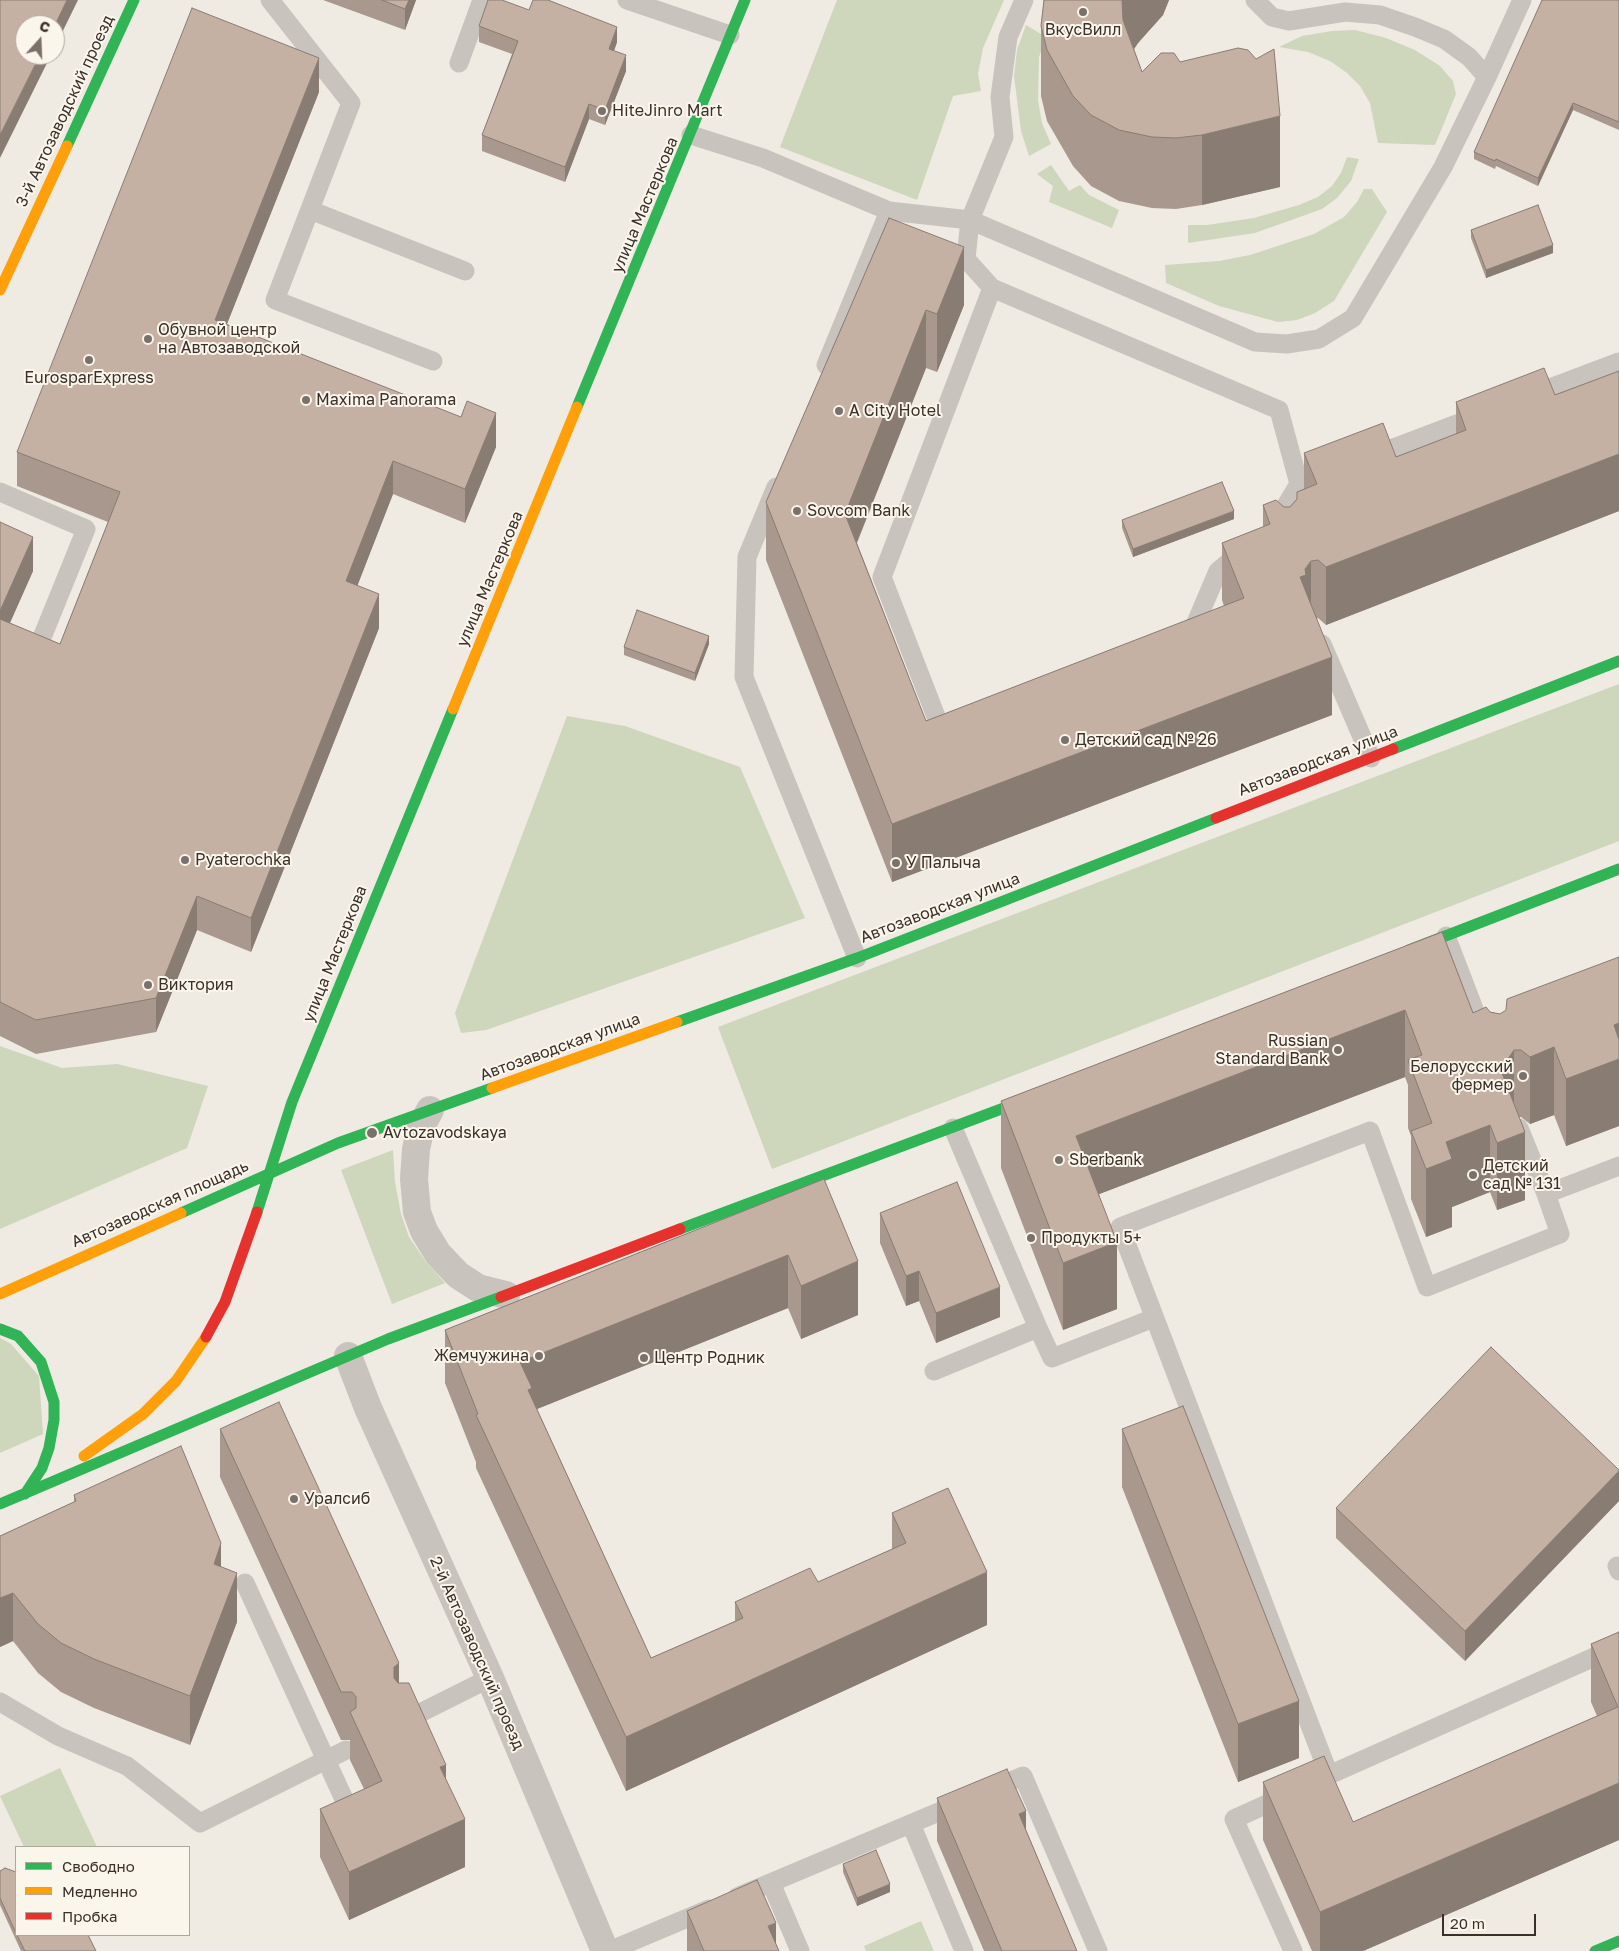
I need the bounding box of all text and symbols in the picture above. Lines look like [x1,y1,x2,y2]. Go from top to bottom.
marker: ВкусВилл [1077,6,1089,18]
street label: 3-й Автозаводский проезд [12,12,118,210]
north arrow [15,15,65,65]
text: С [37,17,53,36]
place label: ВкусВилл [1045,20,1121,40]
place label: HiteJinro Mart [612,101,723,121]
marker: HiteJinro Mart [596,105,608,117]
street label: улица Мастеркова [608,134,682,276]
place label: Обувной центр на Автозаводской [158,320,300,358]
marker: Обувной центр на Автозаводской [142,333,154,345]
marker: EurosparExpress [83,354,95,366]
place label: EurosparExpress [24,368,154,388]
place label: Maxima Panorama [316,390,456,410]
marker: Maxima Panorama [300,394,312,406]
place label: A City Hotel [849,401,941,421]
marker: A City Hotel [833,405,845,417]
place label: Sovcom Bank [807,501,910,521]
marker: Sovcom Bank [791,505,803,517]
street label: улица Мастеркова [453,508,527,650]
street label: Автозаводская улица [1236,722,1400,800]
place label: Детский сад № 26 [1075,730,1217,750]
marker: Детский сад № 26 [1059,734,1071,746]
place label: Pyaterochka [195,850,291,870]
place label: У Палыча [906,853,981,873]
marker: Pyaterochka [179,854,191,866]
marker: У Палыча [890,857,902,869]
street label: Автозаводская улица [858,869,1022,947]
street label: улица Мастеркова [299,883,371,1025]
place label: Виктория [158,975,234,995]
marker: Виктория [142,979,154,991]
street label: Автозаводская улица [477,1009,643,1085]
place label: Russian Standard Bank [1215,1031,1328,1069]
marker: Russian Standard Bank [1332,1044,1344,1056]
place label: Белорусский фермер [1410,1057,1513,1095]
marker: Белорусский фермер [1517,1070,1529,1082]
place label: Avtozavodskaya [383,1123,507,1143]
marker: Avtozavodskaya [365,1126,379,1140]
place label: Sberbank [1069,1150,1142,1170]
marker: Sberbank [1053,1154,1065,1166]
street label: Автозаводская площадь [69,1156,251,1252]
place label: Детский сад № 131 [1483,1156,1561,1194]
marker: Детский сад № 131 [1467,1169,1479,1181]
place label: Продукты 5+ [1041,1228,1142,1248]
marker: Продукты 5+ [1025,1232,1037,1244]
place label: Жемчужина [434,1346,529,1366]
place label: Центр Родник [654,1348,765,1368]
marker: Жемчужина [533,1350,545,1362]
marker: Центр Родник [638,1352,650,1364]
place label: Уралсиб [304,1489,370,1509]
marker: Уралсиб [288,1493,300,1505]
street label: 2-й Автозаводский проезд [426,1553,528,1753]
legend [15,1846,190,1936]
text: Свободно [62,1857,135,1875]
text: Медленно [62,1882,138,1900]
scale bar [1444,1904,1538,1936]
text: Пробка [62,1907,117,1925]
text: 20 m [1450,1914,1485,1932]

